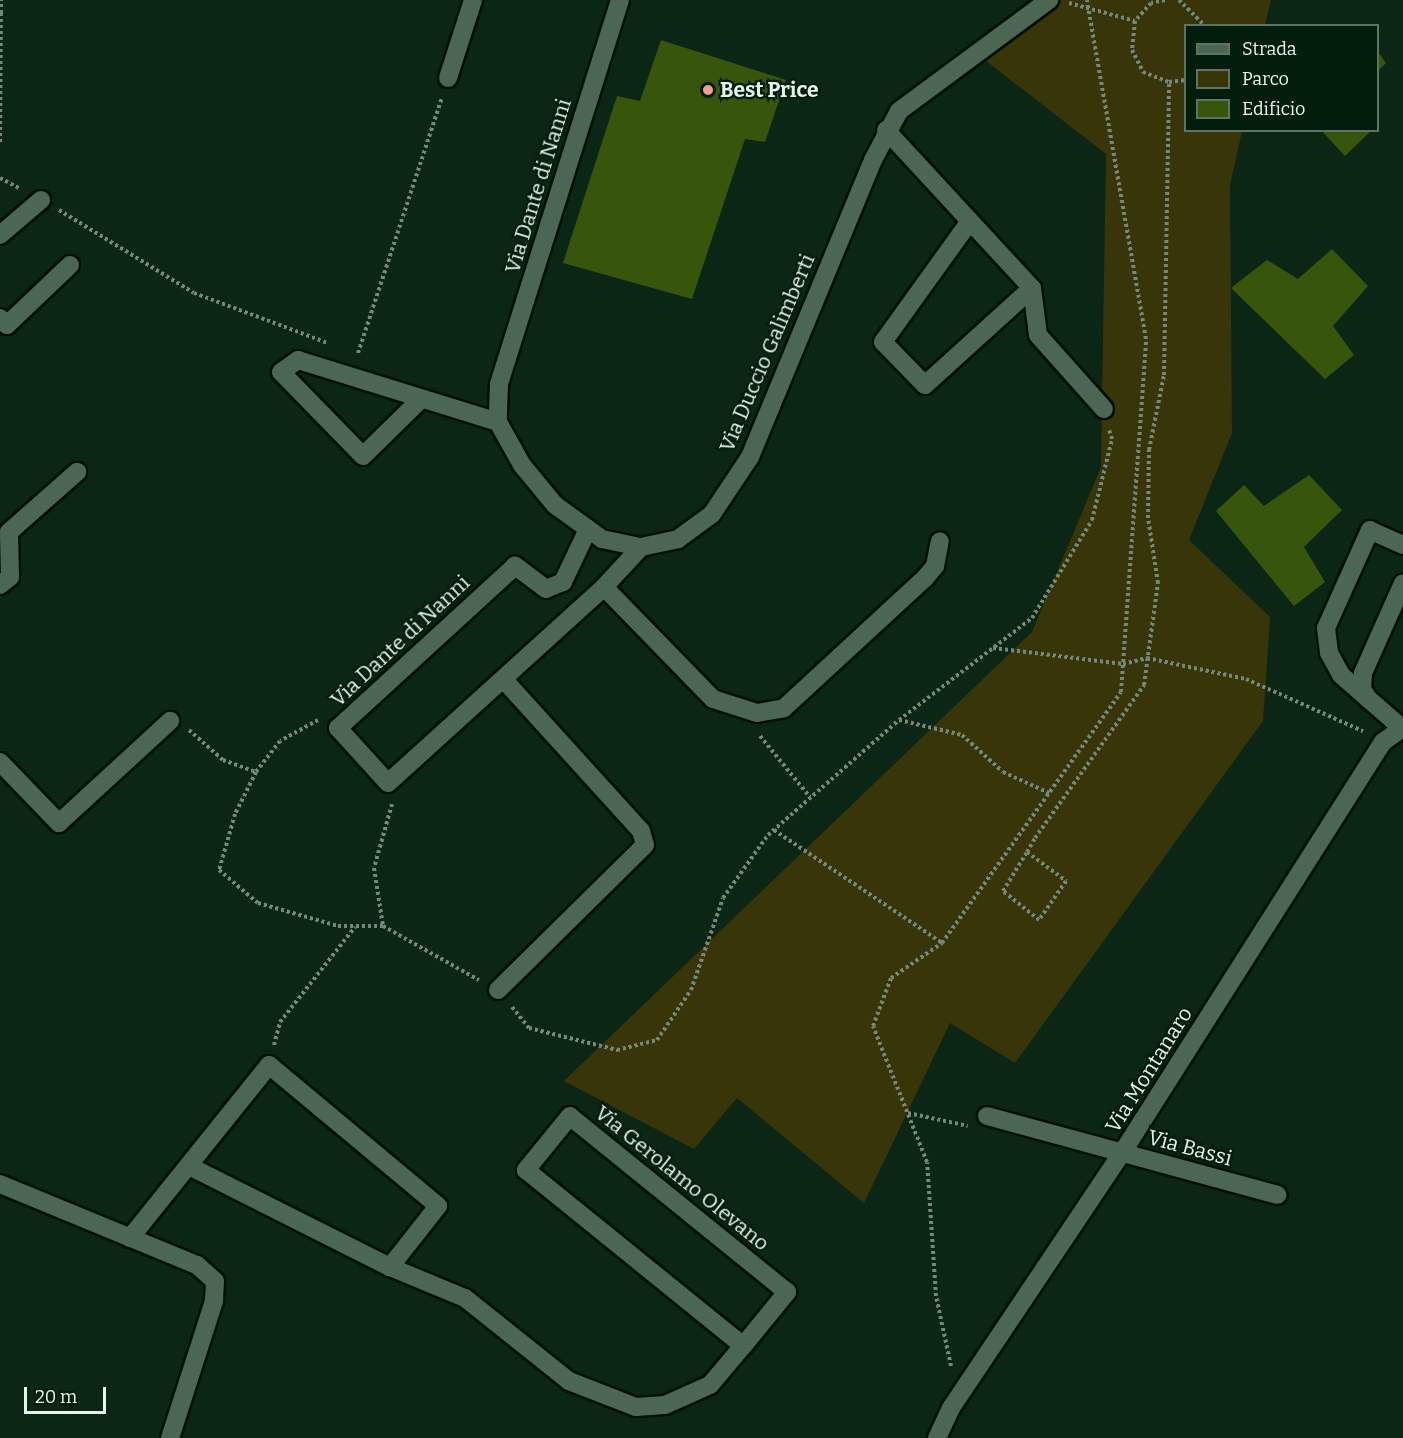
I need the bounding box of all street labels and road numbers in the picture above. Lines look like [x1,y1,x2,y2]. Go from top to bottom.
street label: Via Dante di Nanni [499,96,577,276]
street label: Via Duccio Galimberti [714,250,820,456]
street label: Via Dante di Nanni [325,570,475,712]
street label: Via Montanaro [1100,1002,1198,1138]
street label: Via Gerolamo Olevano [590,1100,774,1256]
street label: Via Bassi [1145,1125,1235,1171]

